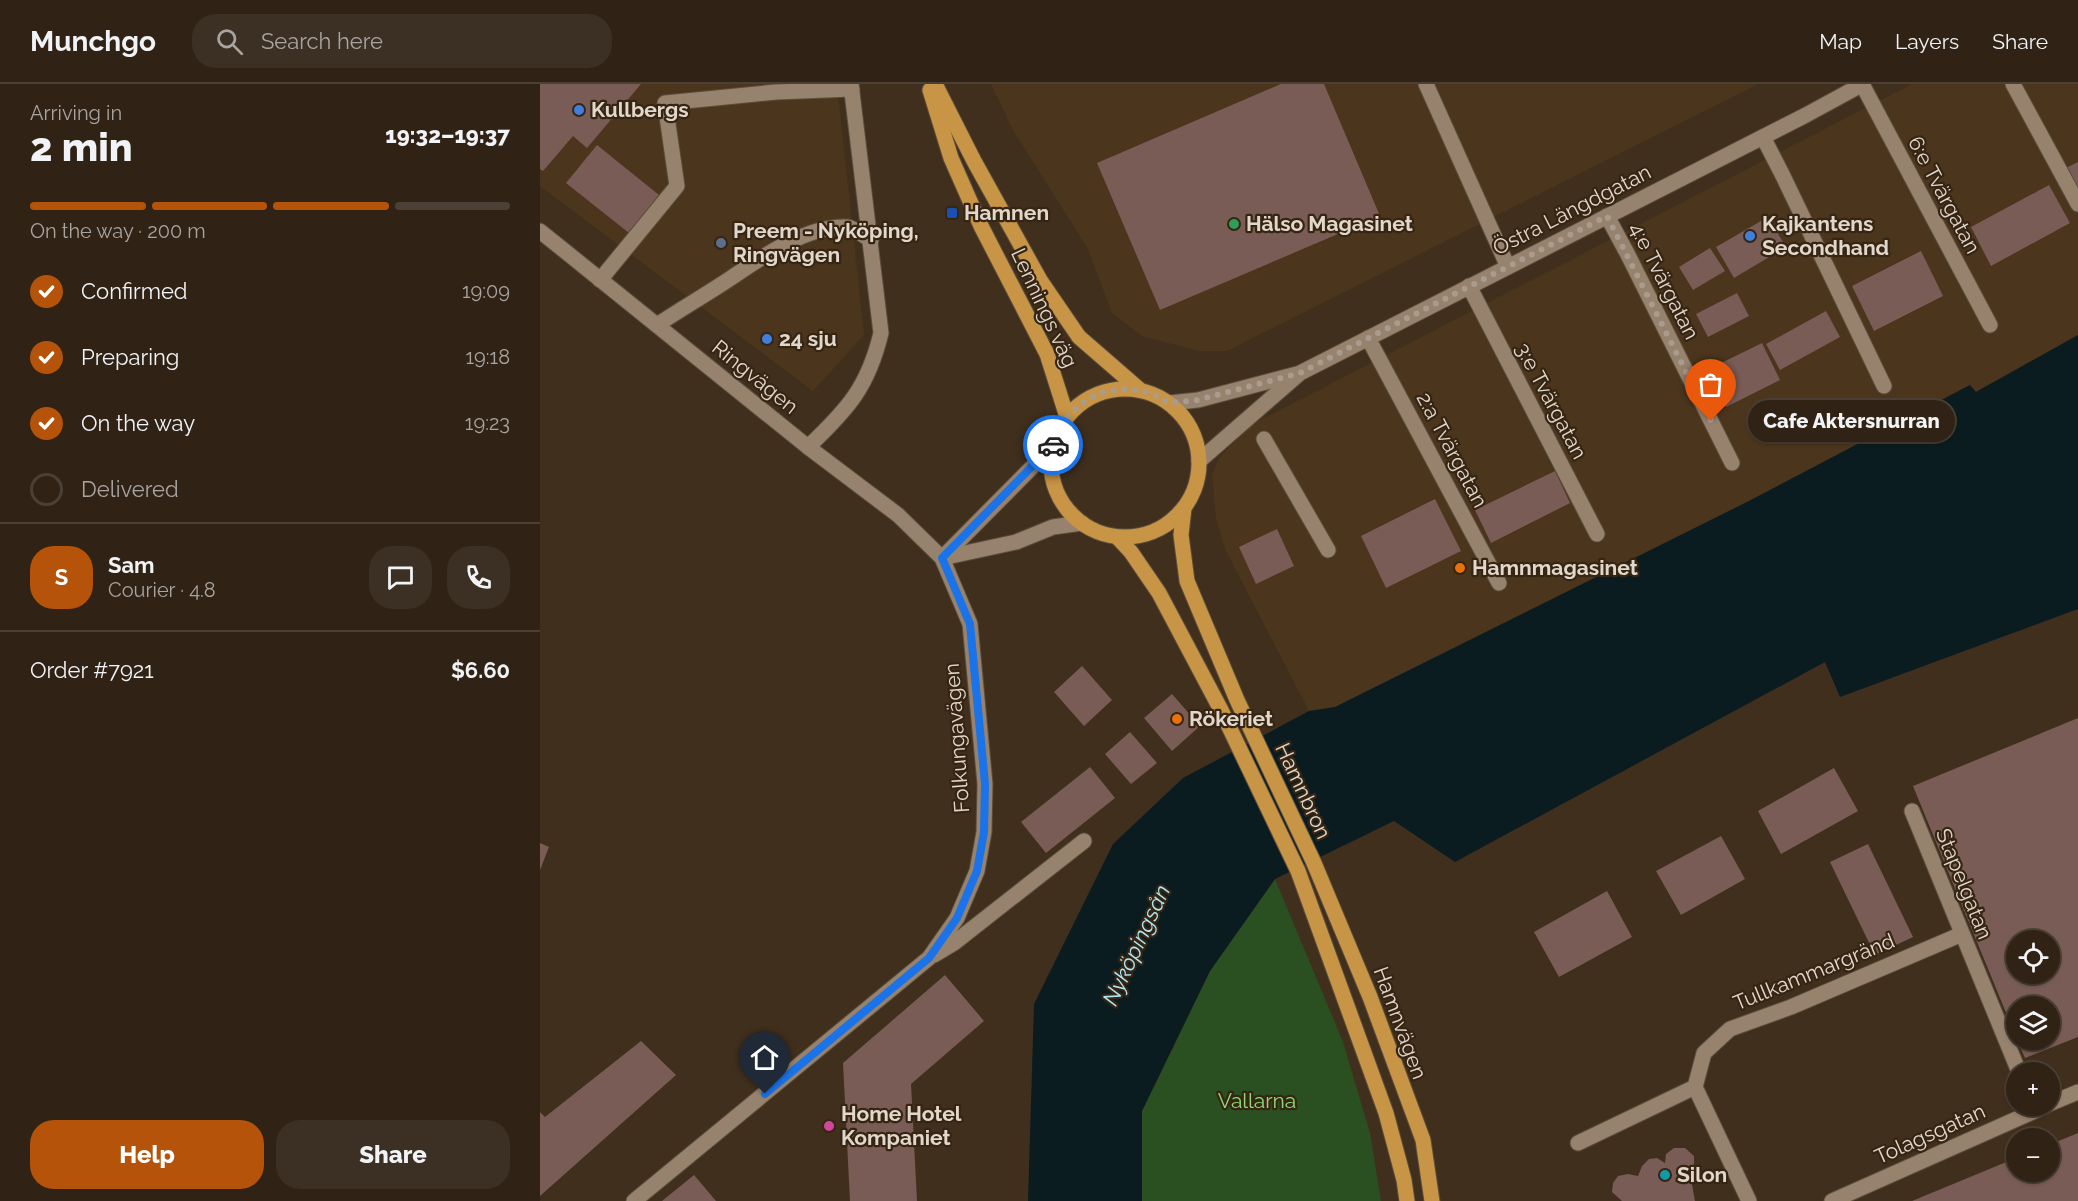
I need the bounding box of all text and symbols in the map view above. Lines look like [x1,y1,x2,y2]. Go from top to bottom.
search box [192,14,612,68]
text: Munchgo [30,25,156,58]
icon: search [213,25,246,58]
text: Search here [261,28,383,54]
text: Map [1819,29,1862,54]
text: Layers [1895,29,1959,54]
text: Share [1992,29,2048,54]
place label: Kullbergs [591,97,689,122]
text: Arriving in [30,101,122,125]
marker: Kullbergs [572,103,586,117]
text: 19:32–19:37 [385,122,510,148]
text: 2 min [30,124,133,170]
street label: 6:e Tvärgatan [1903,132,1986,258]
street label: Östra Längdgatan [1489,159,1655,260]
place label: Hamnen [964,200,1049,225]
marker: Hamnen [945,206,959,220]
place label: Hälso Magasinet [1246,211,1413,236]
place label: Kajkantens Secondhand [1762,211,1889,260]
marker: Hälso Magasinet [1227,217,1241,231]
place label: Preem - Nyköping, Ringvägen [733,218,919,267]
street label: 4:e Tvärgatan [1624,218,1705,344]
text: On the way · 200 m [30,219,206,243]
marker: Kajkantens Secondhand [1743,229,1757,243]
marker: Preem - Nyköping, Ringvägen [714,236,728,250]
street label: Lennings väg [1006,244,1083,371]
icon: check [30,275,63,308]
text: Confirmed [81,278,188,304]
text: 19:09 [462,279,510,303]
place label: 24 sju [779,326,837,351]
marker: 24 sju [760,332,774,346]
street label: Ringvägen [707,334,803,419]
street label: 3:e Tvärgatan [1510,338,1592,463]
icon: check [30,341,63,374]
text: Preparing [81,344,179,370]
text: 19:18 [466,345,510,369]
pin [1685,359,1736,421]
icon: bag [1694,368,1727,401]
street label: 2:a Tvärgatan [1412,388,1493,512]
callout: Cafe Aktersnurran [1747,400,1954,442]
icon: check [30,407,63,440]
text: Cafe Aktersnurran [1763,409,1940,433]
text: On the way [81,410,195,436]
text: 19:23 [465,411,510,435]
courier [1023,415,1083,475]
icon: car [1037,429,1070,462]
text: Delivered [81,476,179,502]
button: chat [369,546,432,609]
button: phone [447,546,510,609]
text: Sam [108,552,155,578]
place label: Hamnmagasinet [1472,555,1638,580]
marker: Hamnmagasinet [1453,561,1467,575]
text: S [55,564,68,590]
text: Courier · 4.8 [108,578,216,602]
text: Order #7921 [30,657,154,683]
text: $6.60 [451,657,510,683]
street label: Folkungavägen [939,662,974,814]
place label: Rökeriet [1189,706,1273,731]
marker: Rökeriet [1170,712,1184,726]
street label: Hamnbron [1270,739,1337,843]
street label: Stapelgatan [1931,825,1998,943]
water label: Nyköpingsån [1097,881,1175,1009]
street label: Tullkammargränd [1730,928,1898,1015]
map controls [2006,930,2060,1182]
button: locate [2006,930,2060,984]
street label: Hamnvägen [1369,963,1432,1083]
button: layers [2006,996,2060,1050]
pin [739,1032,790,1094]
icon: home [748,1041,781,1074]
button: + [2006,1062,2060,1116]
park label: Vallarna [1218,1088,1296,1113]
street label: Tolagsgatan [1871,1098,1989,1169]
place label: Home Hotel Kompaniet [841,1101,962,1150]
marker: Home Hotel Kompaniet [822,1119,836,1133]
button: Help [30,1120,264,1189]
button: Share [276,1120,510,1189]
button: − [2006,1128,2060,1182]
place label: Silon [1677,1162,1727,1187]
marker: Silon [1658,1168,1672,1182]

